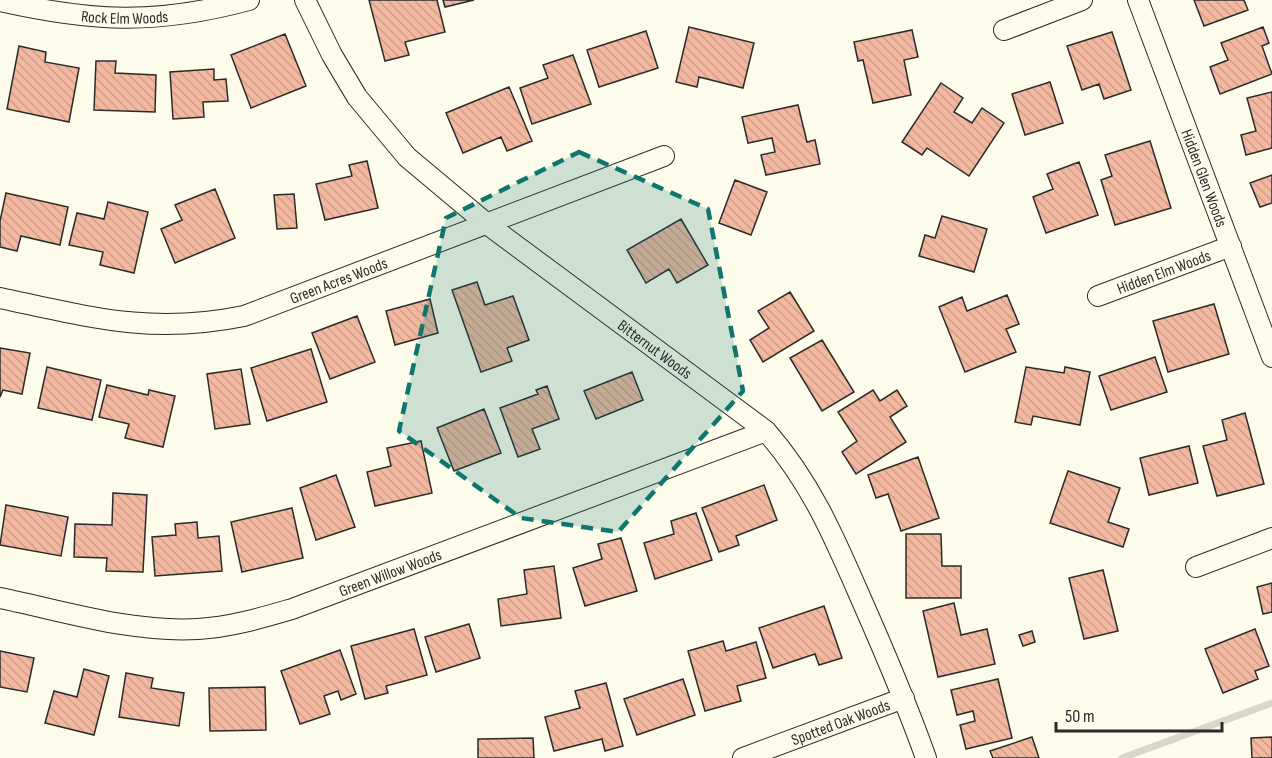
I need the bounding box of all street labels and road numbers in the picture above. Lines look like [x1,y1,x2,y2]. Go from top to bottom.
street label: Rock Elm Woods [80,7,169,29]
street label: Hidden Glen Woods [1176,127,1230,230]
street label: Hidden Elm Woods [1115,246,1214,299]
street label: Green Acres Woods [288,254,391,309]
street label: Bitternut Woods [613,316,695,384]
street label: Green Willow Woods [337,546,445,602]
street label: Spotted Oak Woods [789,696,893,750]

